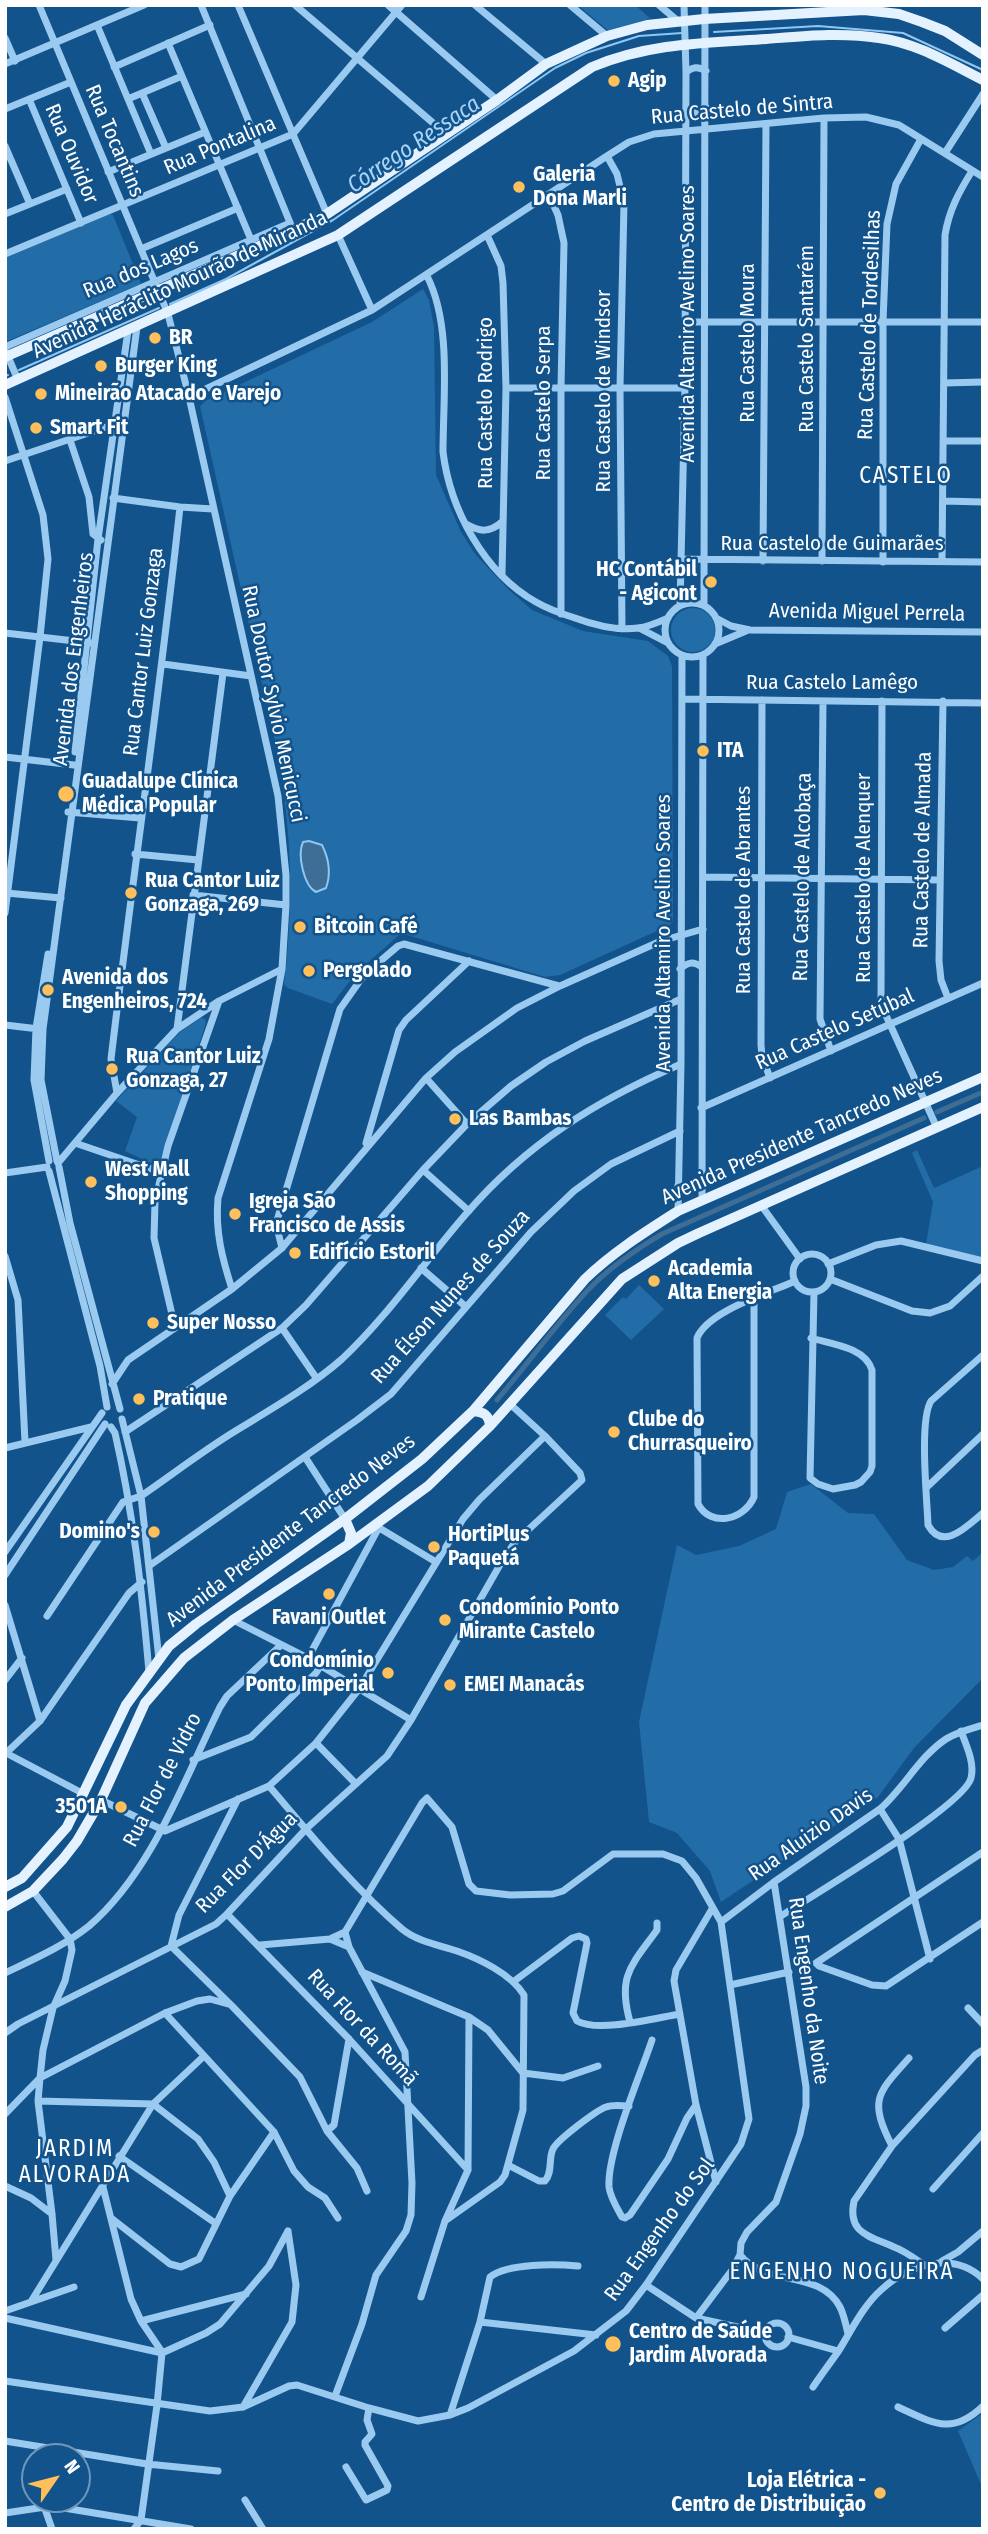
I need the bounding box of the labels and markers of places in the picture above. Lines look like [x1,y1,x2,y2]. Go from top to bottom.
place label: Agip [628,68,667,94]
marker: Agip [606,73,622,89]
place label: Galeria Dona Marli [533,162,627,212]
marker: Galeria Dona Marli [511,179,527,195]
place label: BR [169,325,193,351]
marker: BR [147,330,163,346]
place label: Burger King [115,353,217,379]
marker: Burger King [93,358,109,374]
place label: Mineirão Atacado e Varejo [55,381,281,407]
marker: Mineirão Atacado e Varejo [33,386,49,402]
place label: Smart Fit [50,415,128,441]
marker: Smart Fit [28,420,44,436]
place label: HC Contábil - Agicont [596,557,697,607]
marker: HC Contábil - Agicont [703,574,719,590]
place label: ITA [717,738,743,764]
marker: ITA [695,743,711,759]
place label: Guadalupe Clínica Médica Popular [82,769,238,819]
marker: Guadalupe Clínica Médica Popular [56,784,76,804]
place label: Rua Cantor Luiz Gonzaga, 269 [145,868,280,918]
marker: Rua Cantor Luiz Gonzaga, 269 [123,885,139,901]
place label: Bitcoin Café [314,914,418,940]
marker: Bitcoin Café [292,919,308,935]
place label: Pergolado [323,958,412,984]
marker: Pergolado [301,963,317,979]
place label: Avenida dos Engenheiros, 724 [62,965,207,1015]
marker: Avenida dos Engenheiros, 724 [40,982,56,998]
place label: Rua Cantor Luiz Gonzaga, 27 [126,1044,261,1094]
marker: Rua Cantor Luiz Gonzaga, 27 [104,1061,120,1077]
place label: Las Bambas [469,1106,572,1132]
marker: Las Bambas [447,1111,463,1127]
place label: West Mall Shopping [105,1157,189,1207]
marker: West Mall Shopping [83,1174,99,1190]
place label: Igreja São Francisco de Assis [249,1189,405,1239]
marker: Igreja São Francisco de Assis [227,1206,243,1222]
place label: Edifício Estoril [309,1240,435,1266]
marker: Edifício Estoril [287,1245,303,1261]
place label: Academia Alta Energia [668,1256,772,1306]
marker: Academia Alta Energia [646,1273,662,1289]
place label: Super Nosso [167,1310,276,1336]
marker: Super Nosso [145,1315,161,1331]
place label: Pratique [153,1386,227,1412]
marker: Pratique [131,1391,147,1407]
place label: Clube do Churrasqueiro [628,1407,752,1457]
marker: Clube do Churrasqueiro [606,1424,622,1440]
place label: Domino's [59,1519,140,1545]
place label: HortiPlus Paquetá [448,1522,529,1572]
marker: Domino's [146,1524,162,1540]
marker: HortiPlus Paquetá [426,1539,442,1555]
marker: Favani Outlet [321,1586,337,1602]
place label: Condomínio Ponto Mirante Castelo [459,1595,619,1645]
place label: Favani Outlet [272,1605,386,1631]
marker: Condomínio Ponto Mirante Castelo [437,1612,453,1628]
place label: Condomínio Ponto Imperial [246,1648,374,1698]
marker: Condomínio Ponto Imperial [380,1665,396,1681]
place label: EMEI Manacás [464,1672,585,1698]
marker: EMEI Manacás [442,1677,458,1693]
place label: 3501A [55,1794,107,1820]
marker: 3501A [113,1799,129,1815]
place label: Centro de Saúde Jardim Alvorada [629,2319,772,2369]
marker: Centro de Saúde Jardim Alvorada [603,2334,623,2354]
place label: Loja Elétrica - Centro de Distribuição [671,2468,866,2518]
marker: Loja Elétrica - Centro de Distribuição [872,2485,888,2501]

